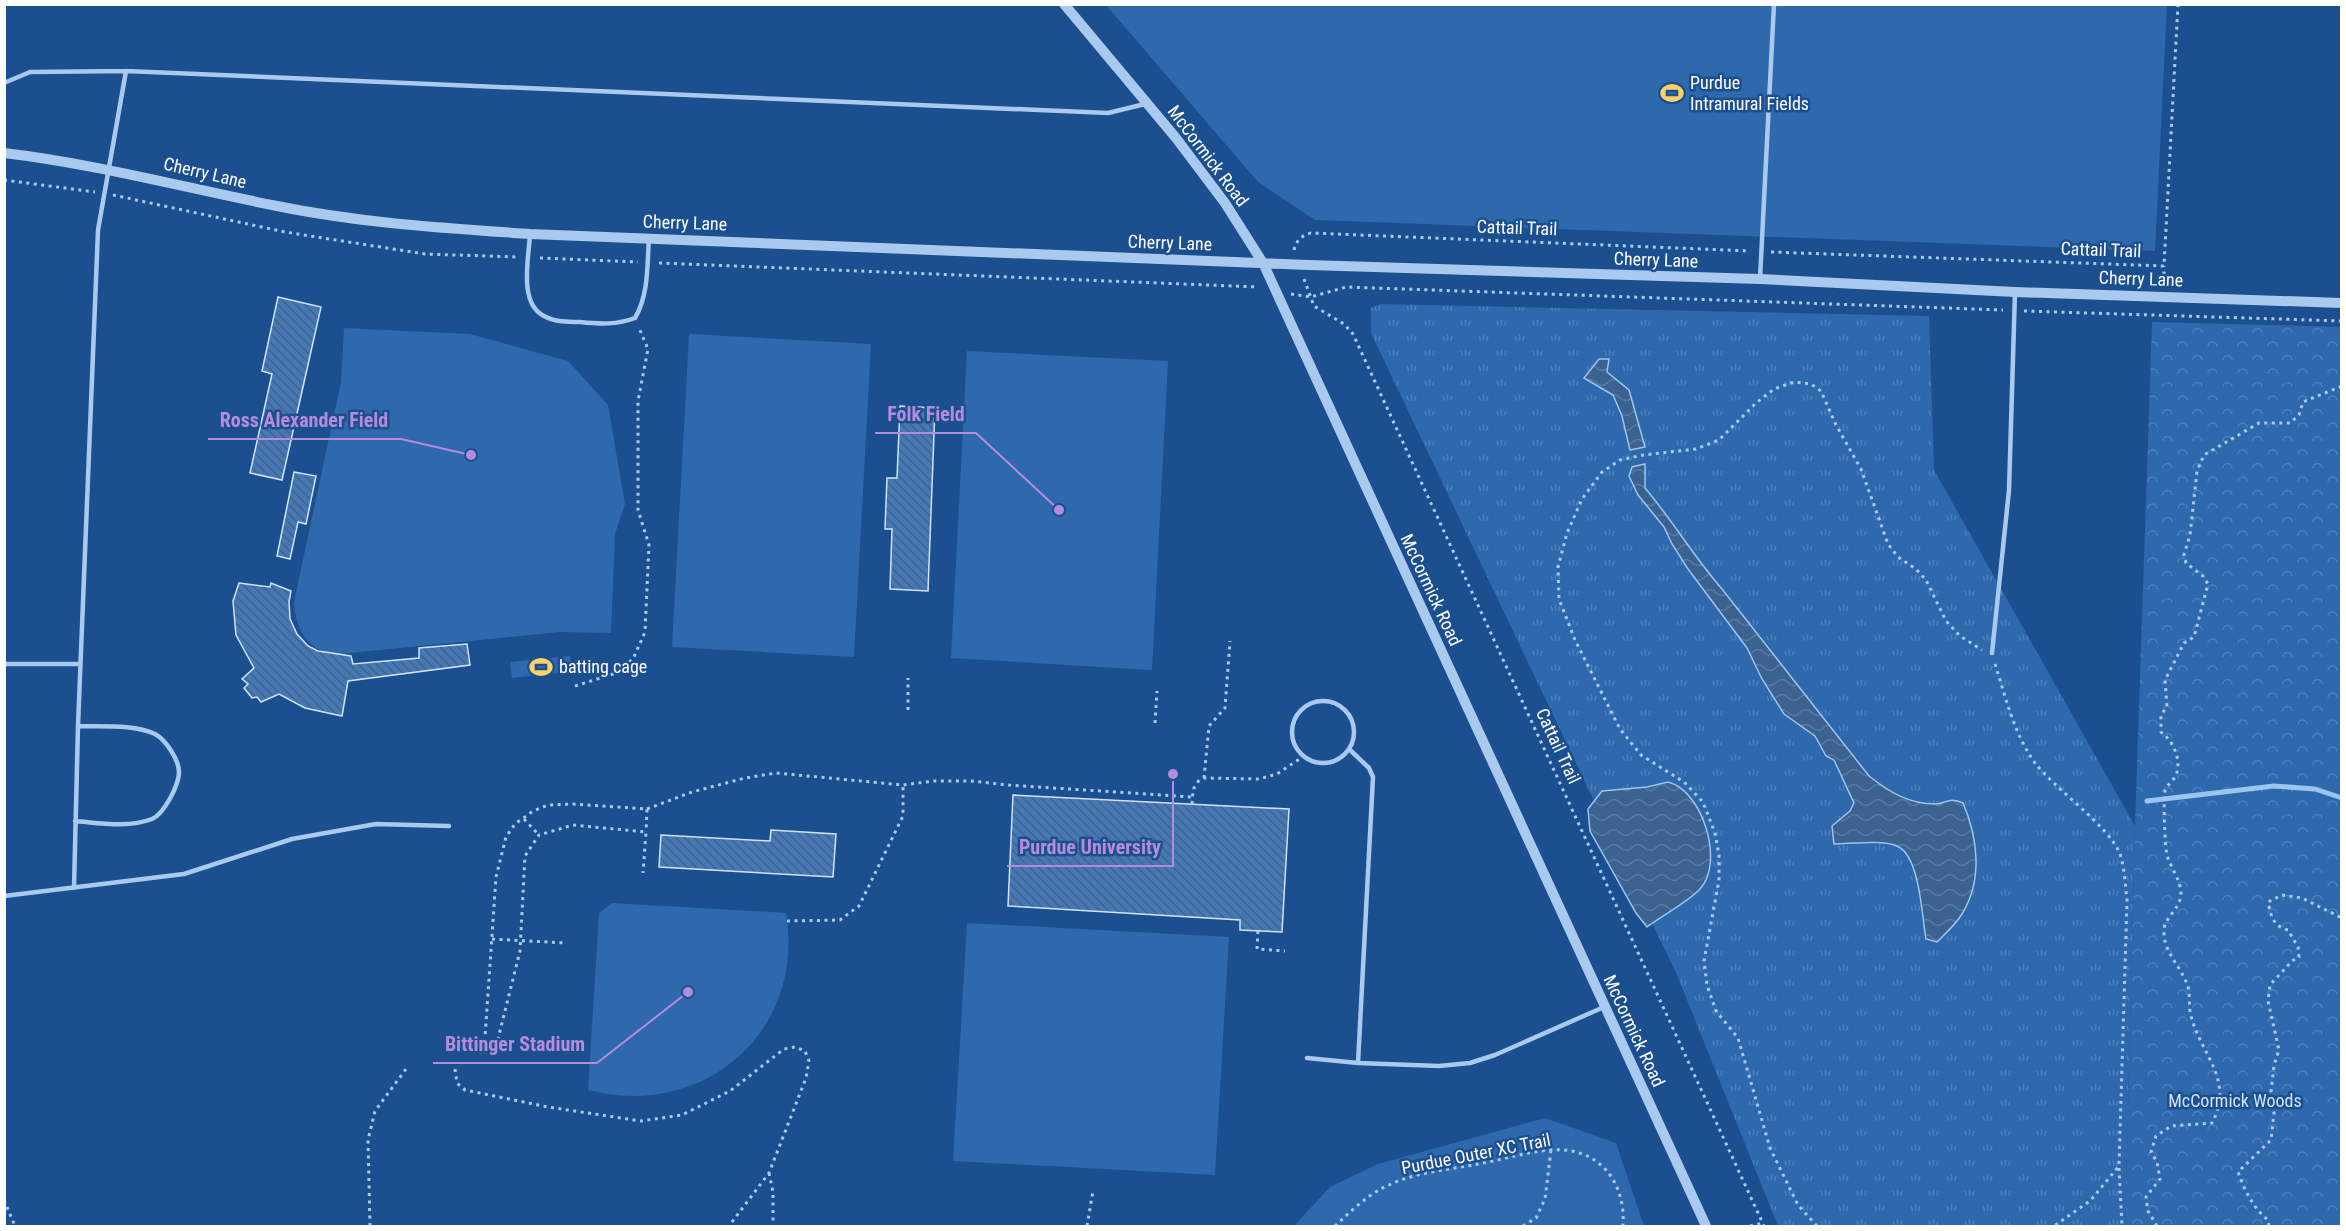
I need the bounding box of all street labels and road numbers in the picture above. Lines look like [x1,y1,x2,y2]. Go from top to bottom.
street label: McCormick Road [1164,101,1253,210]
street label: Cherry Lane [162,153,249,192]
street label: Cherry Lane [642,211,728,234]
street label: Cattail Trail [1476,216,1558,239]
street label: Cherry Lane [1127,231,1213,254]
street label: Cattail Trail [2060,238,2142,261]
street label: Cherry Lane [1613,248,1699,271]
street label: Cherry Lane [2098,267,2184,290]
street label: McCormick Road [1396,531,1467,649]
street label: Cattail Trail [1532,705,1585,787]
street label: McCormick Road [1599,972,1670,1090]
street label: Purdue Outer XC Trail [1400,1129,1552,1178]

